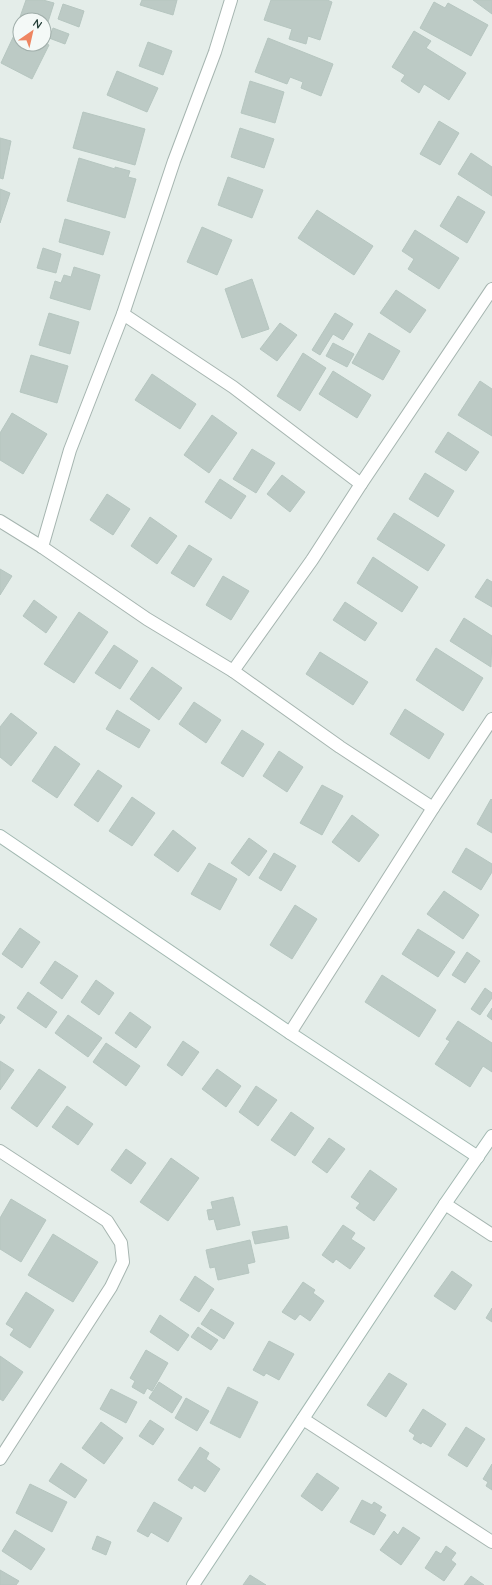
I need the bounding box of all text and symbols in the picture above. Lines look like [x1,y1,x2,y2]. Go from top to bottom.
north arrow [12,12,52,52]
text: N [30,16,45,32]

